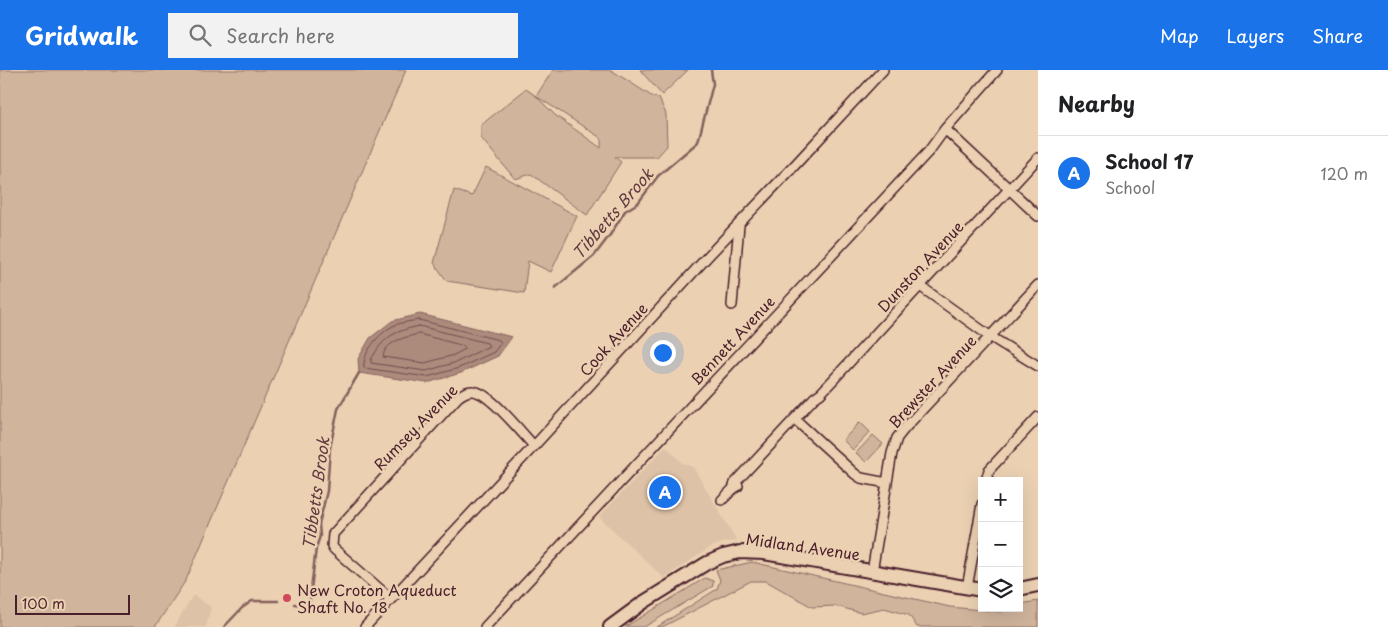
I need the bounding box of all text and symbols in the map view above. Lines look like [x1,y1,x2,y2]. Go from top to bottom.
search box [168,13,518,58]
text: Gridwalk [25,17,138,53]
icon: search [186,21,214,49]
text: Search here [226,21,335,49]
text: Map [1160,22,1199,49]
text: Layers [1227,22,1284,49]
text: Share [1312,22,1363,49]
text: Nearby [1058,87,1135,119]
text: School 17 [1105,147,1193,175]
text: A [1068,161,1080,185]
text: 120 m [1321,161,1368,185]
water label: Tibbetts Brook [566,162,659,264]
text: School [1105,175,1155,199]
street label: Dunston Avenue [872,215,968,317]
street label: Bennett Avenue [684,290,780,390]
street label: Cook Avenue [574,297,652,381]
street label: Brewster Avenue [883,329,981,433]
your location [650,340,676,366]
street label: Rumsey Avenue [368,379,462,475]
water label: Tibbetts Brook [295,434,335,551]
pin: A [649,473,681,511]
map controls [978,477,1023,612]
button: + [978,477,1023,522]
button: − [978,522,1023,567]
street label: Midland Avenue [744,527,862,565]
button: layers [978,567,1023,612]
place label: New Croton Aqueduct Shaft No. 18 [297,578,457,618]
scale bar [15,592,130,615]
marker: New Croton Aqueduct Shaft No. 18 [281,592,293,604]
text: 100 m [22,593,65,614]

